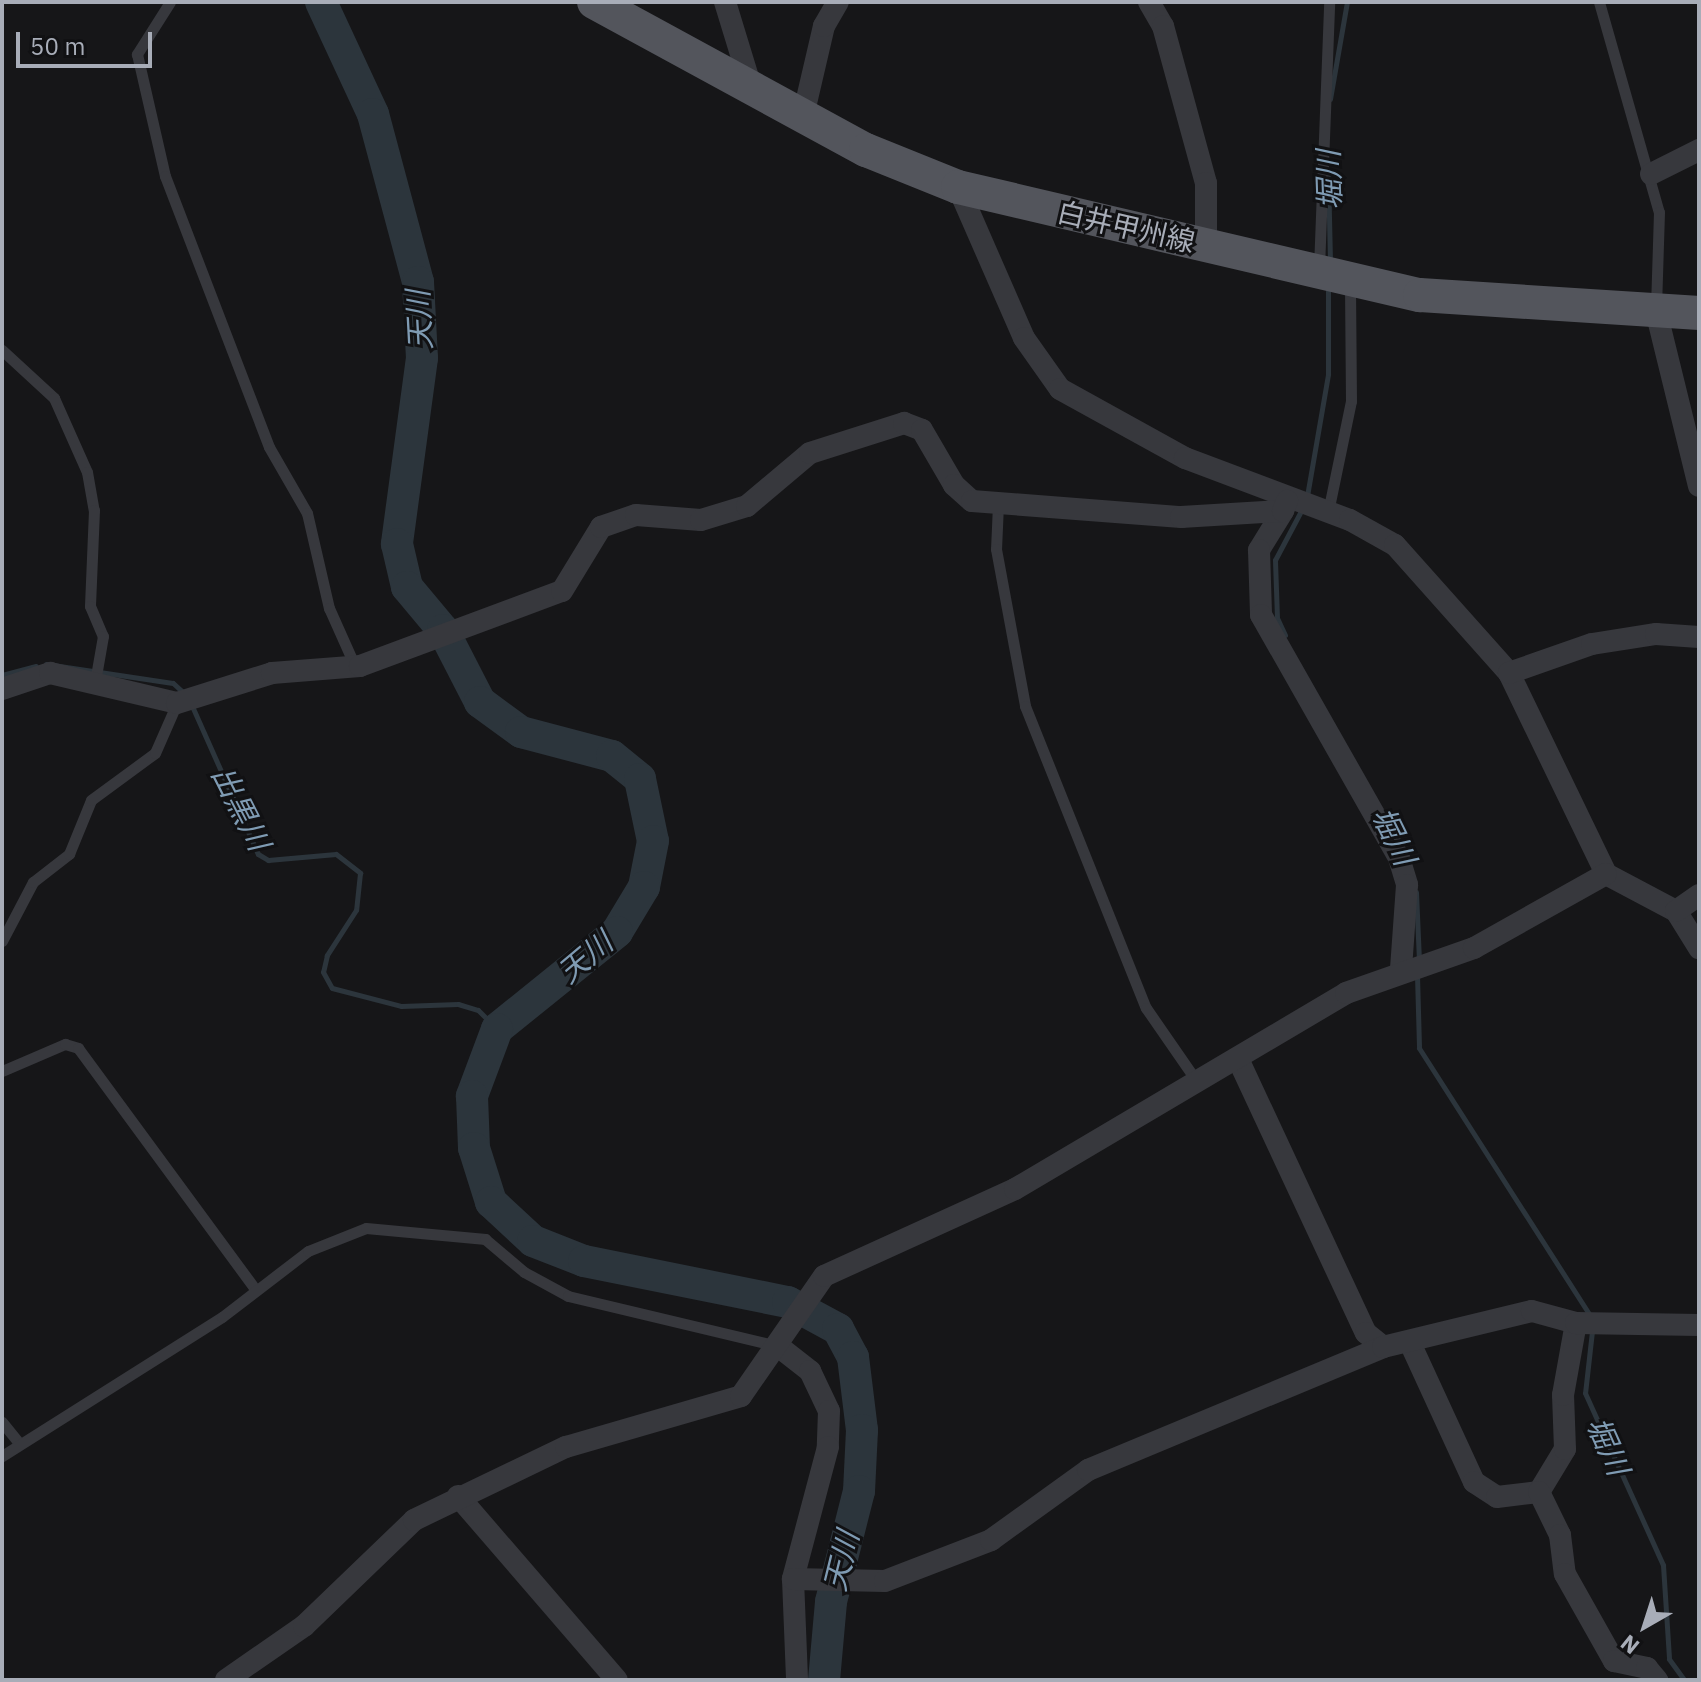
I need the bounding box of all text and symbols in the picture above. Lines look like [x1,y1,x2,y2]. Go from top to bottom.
scale bar [20,16,156,66]
text: 50 m [30,30,85,62]
water label: 堀川 [1310,149,1348,211]
street label: 白井甲州線 [1054,195,1198,259]
water label: 天川 [399,289,439,351]
water label: 出黒川 [205,760,277,856]
water label: 堀川 [1365,801,1423,871]
water label: 天川 [550,924,620,990]
water label: 堀川 [1579,1411,1637,1481]
water label: 天川 [816,1528,866,1594]
north arrow [1605,1586,1685,1666]
text: N [1614,1629,1645,1661]

